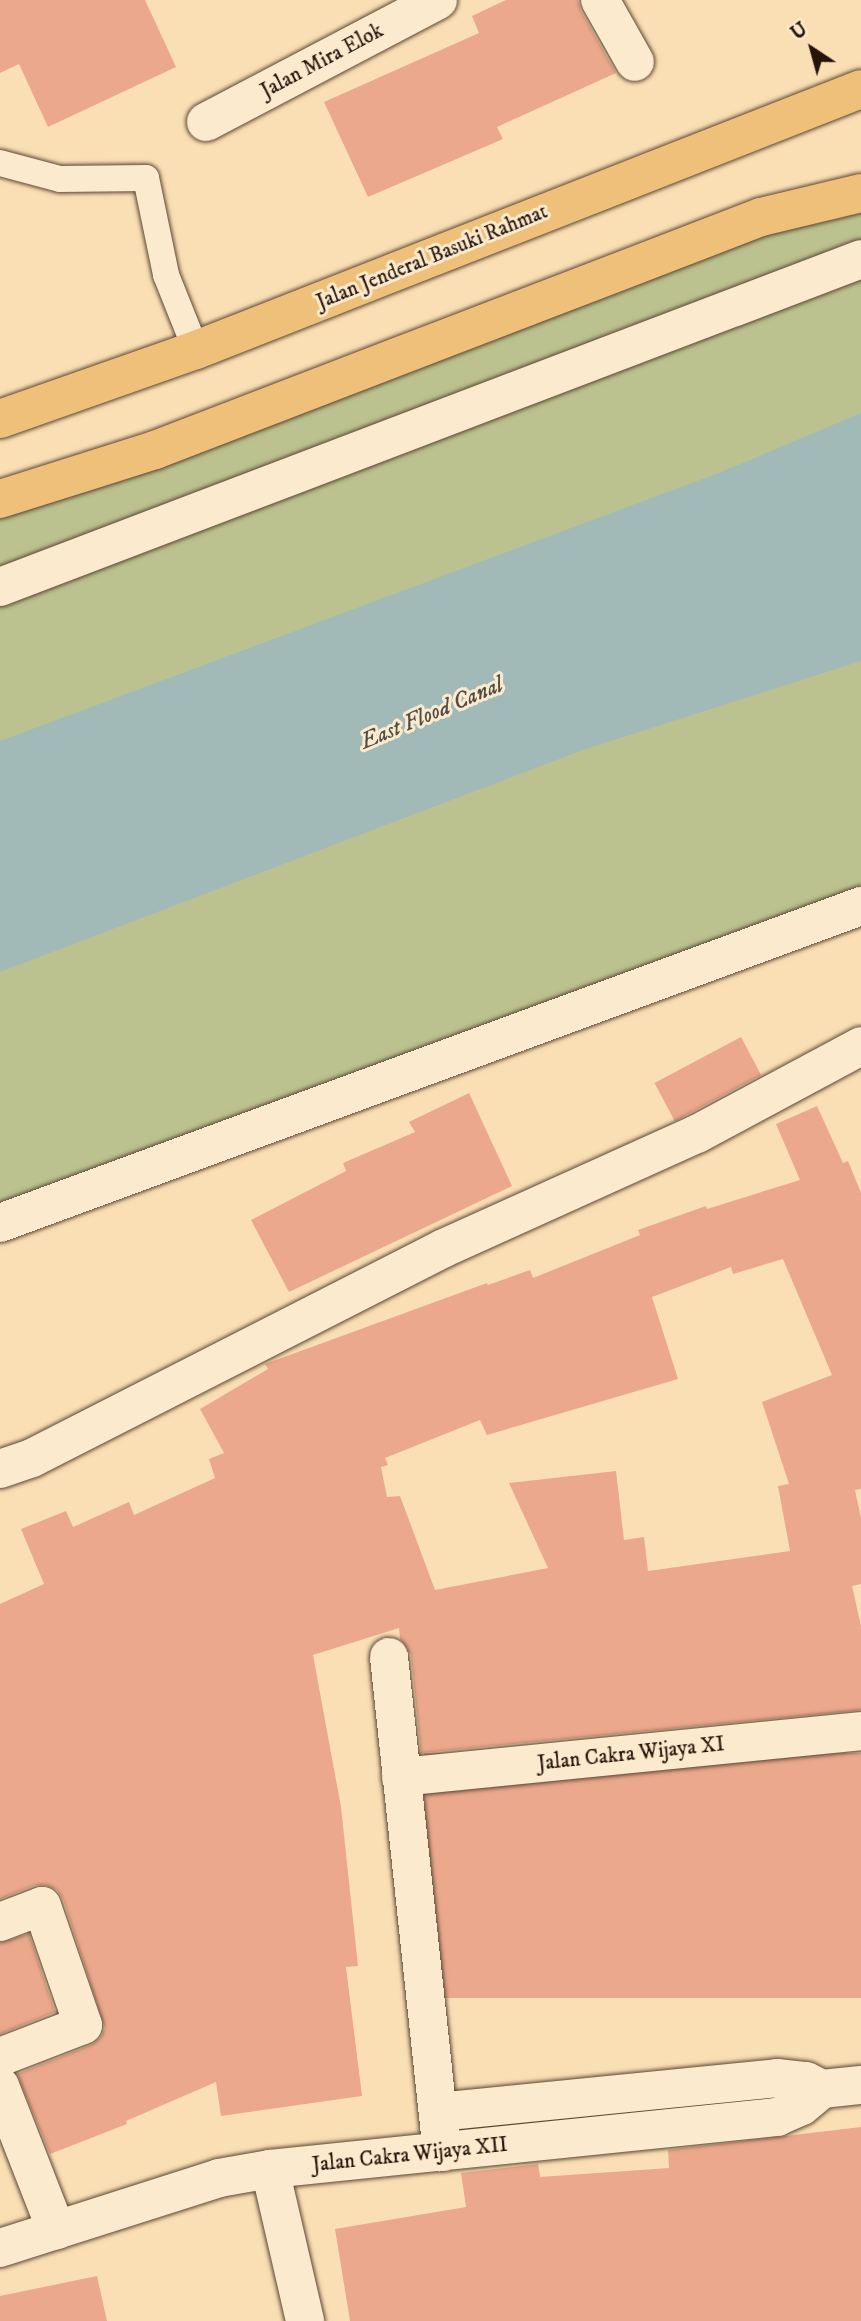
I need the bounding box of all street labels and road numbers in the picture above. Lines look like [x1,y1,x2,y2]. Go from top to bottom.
street label: Jalan Mira Elok [256,18,388,104]
street label: Jalan Jenderal Basuki Rahmat [313,199,551,315]
street label: Jalan Cakra Wijaya XI [536,1732,726,1776]
street label: Jalan Cakra Wijaya XII [311,2132,509,2178]

